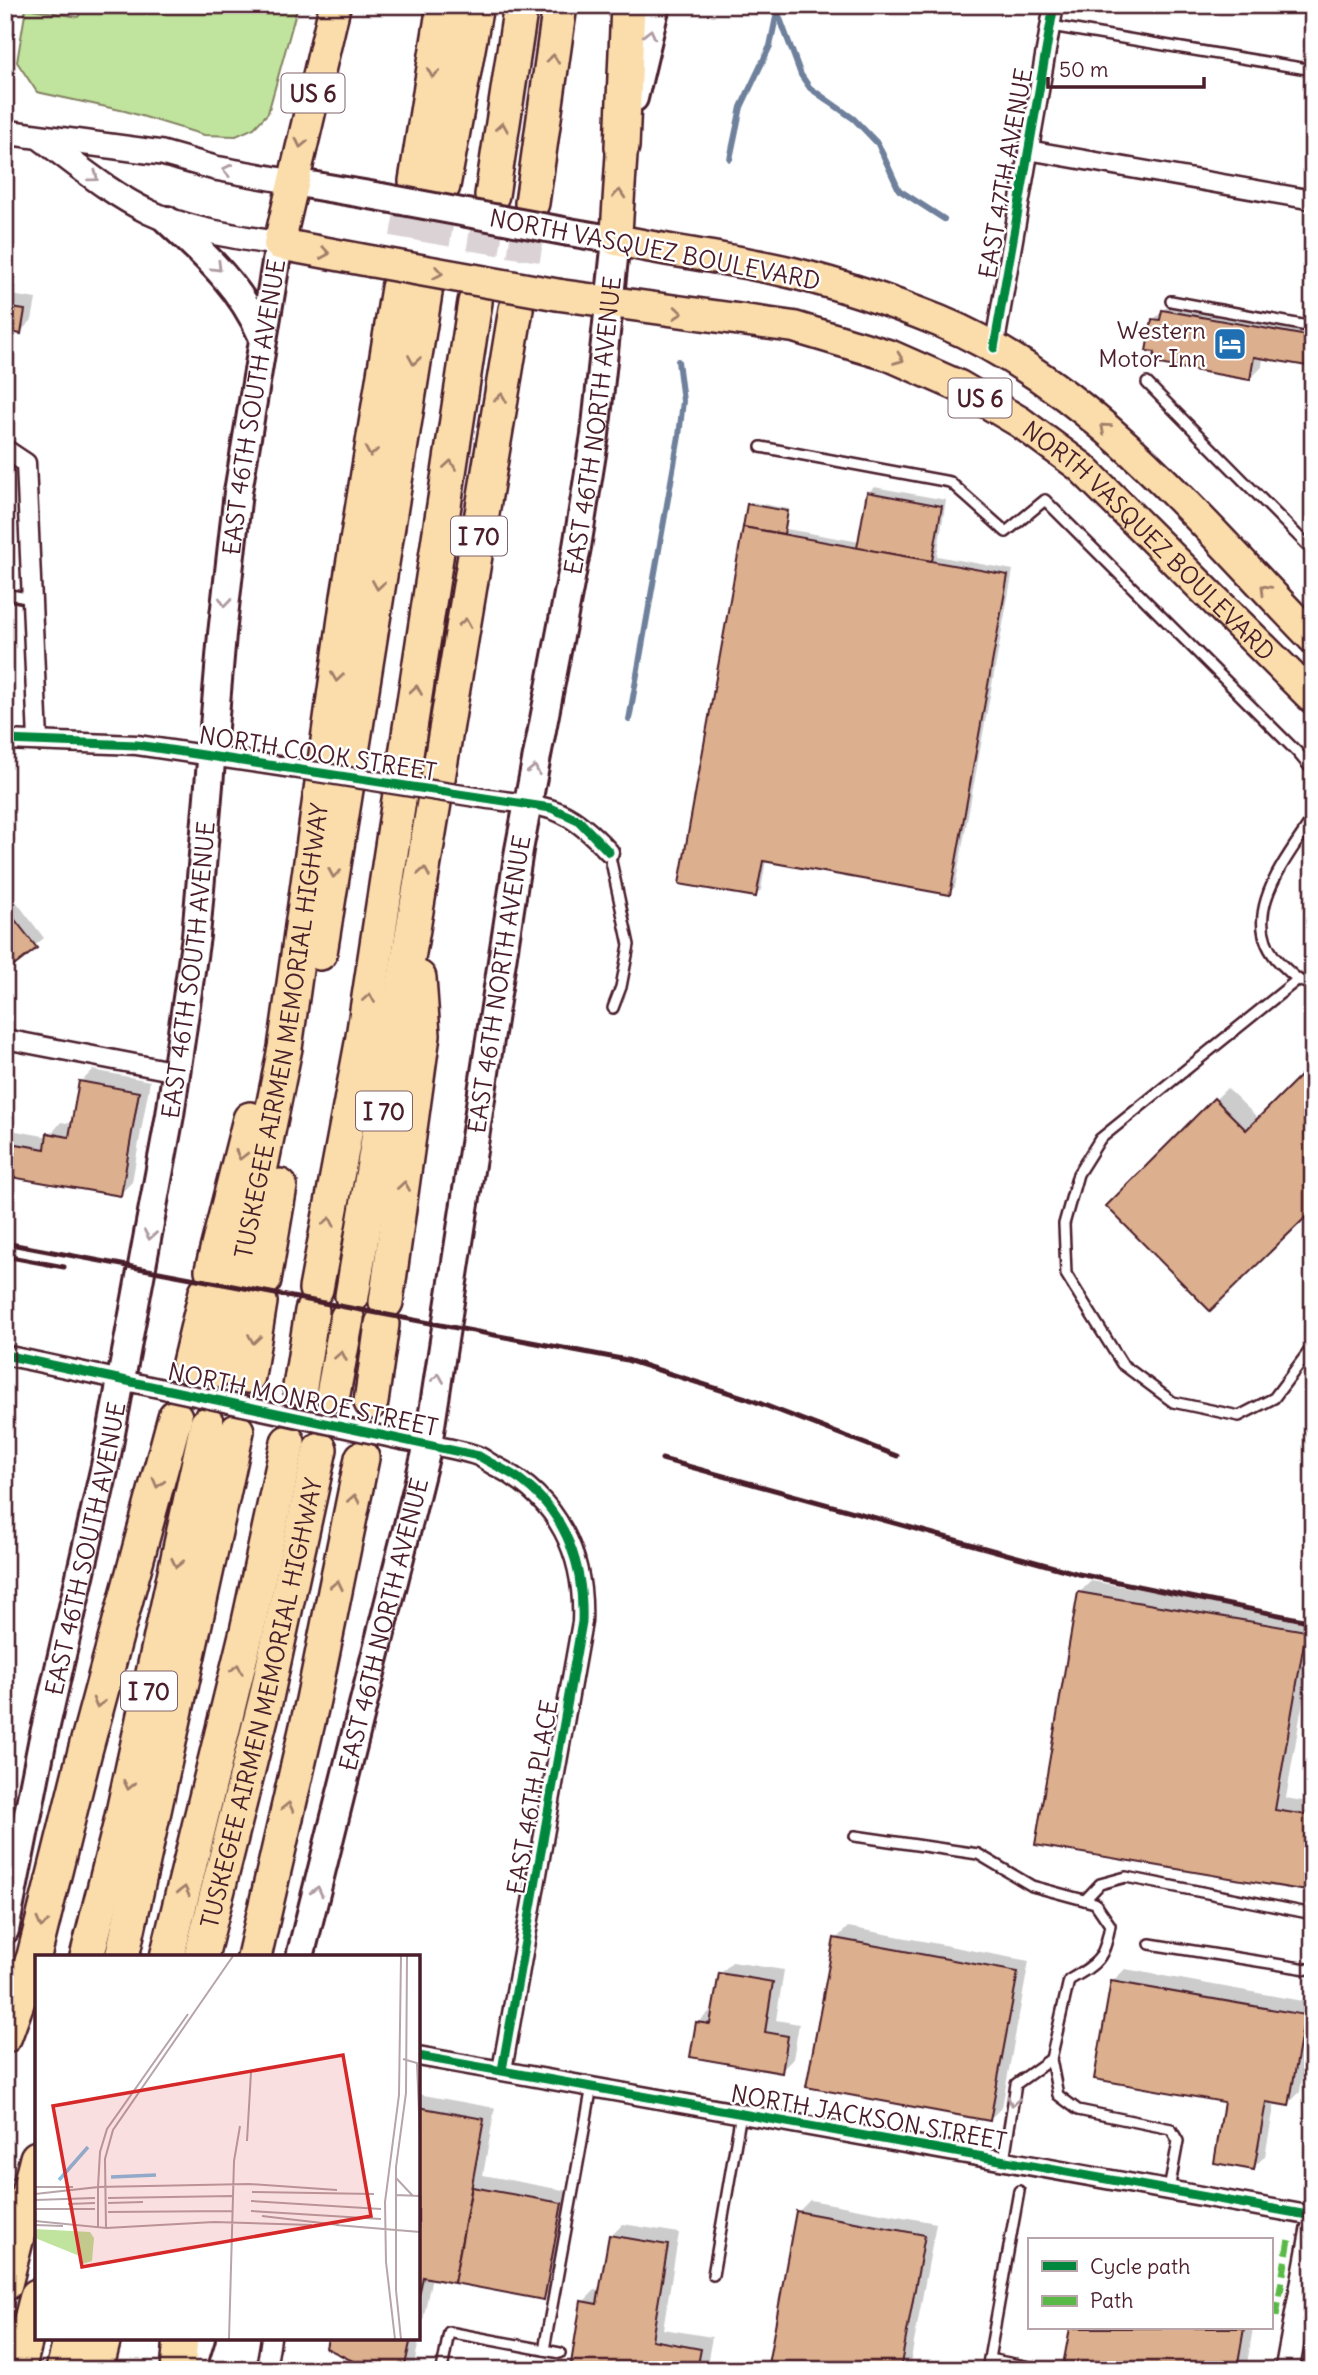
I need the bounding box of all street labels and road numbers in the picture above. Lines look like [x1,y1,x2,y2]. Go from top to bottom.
street label: EAST 47TH AVENUE [972,66,1038,280]
road number: US 6 [282,74,344,113]
street label: NORTH VASQUEZ BOULEVARD [487,202,823,296]
street label: EAST 46TH SOUTH AVENUE [216,257,291,556]
street label: EAST 46TH NORTH AVENUE [557,275,627,577]
road number: US 6 [948,378,1012,418]
street label: NORTH VASQUEZ BOULEVARD [1017,414,1281,667]
road number: I 70 [451,516,507,556]
street label: NORTH COOK STREET [197,719,439,787]
street label: TUSKEGEE AIRMEN MEMORIAL HIGHWAY [228,801,334,1261]
street label: EAST 46TH SOUTH AVENUE [155,820,221,1120]
street label: EAST 46TH NORTH AVENUE [461,833,537,1135]
road number: I 70 [356,1092,412,1130]
street label: NORTH MONROE STREET [165,1356,441,1442]
street label: EAST 46TH SOUTH AVENUE [38,1399,132,1698]
street label: TUSKEGEE AIRMEN MEMORIAL HIGHWAY [194,1475,328,1931]
street label: EAST 46TH NORTH AVENUE [332,1475,434,1774]
road number: I 70 [121,1672,177,1710]
street label: EAST 46TH PLACE [500,1697,564,1897]
street label: NORTH JACKSON STREET [729,2078,1009,2156]

